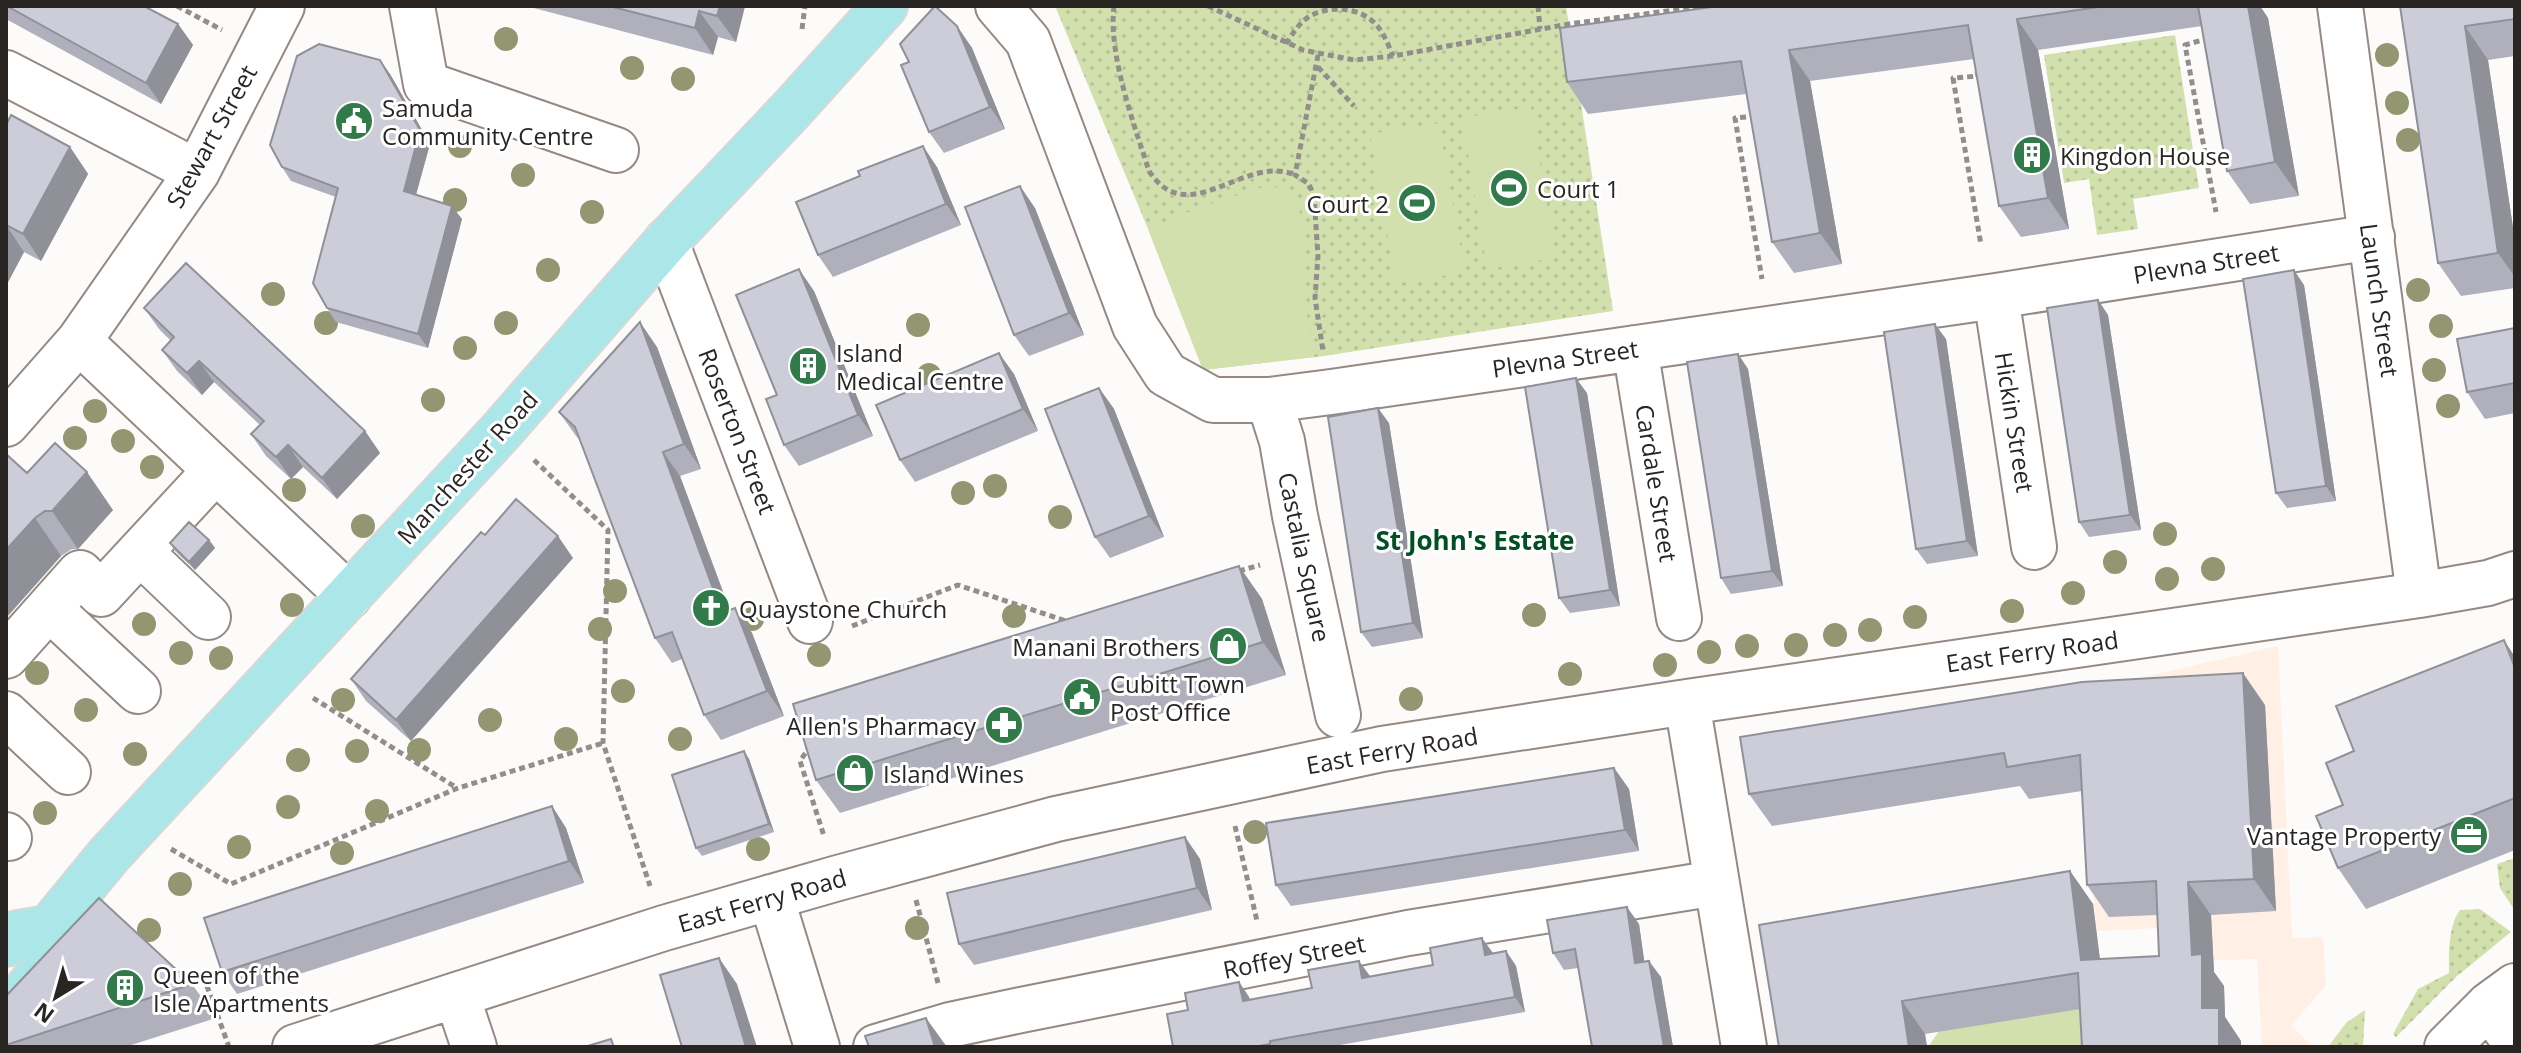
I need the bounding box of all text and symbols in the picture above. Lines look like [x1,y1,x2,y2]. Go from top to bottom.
street label: Stewart Street [158,59,264,213]
place label: Samuda Community Centre [382,91,593,152]
public building icon: Samuda Community Centre [333,100,375,142]
building icon: Kingdon House [2011,134,2053,176]
place label: Kingdon House [2060,139,2230,172]
sports icon: Court 1 [1488,167,1530,209]
place label: Court 1 [1537,172,1620,205]
sports icon: Court 2 [1396,182,1438,224]
place label: Court 2 [1306,187,1389,220]
street label: Launch Street [2353,221,2407,379]
street label: Plevna Street [2131,235,2281,291]
street label: Plevna Street [1490,331,1640,385]
place label: Island Medical Centre [836,336,1004,397]
street label: Roserton Street [691,343,785,519]
building icon: Island Medical Centre [787,345,829,387]
street label: Hickin Street [1988,349,2042,495]
street label: Manchester Road [389,383,545,551]
street label: Cardale Street [1628,402,1686,564]
street label: Castalia Square [1271,469,1339,645]
district label: St John's Estate [1376,522,1574,558]
church icon: Quaystone Church [690,587,732,629]
place label: Quaystone Church [739,592,947,625]
street label: East Ferry Road [1944,623,2120,679]
shop icon: Manani Brothers [1207,625,1249,667]
place label: Manani Brothers [1012,630,1200,663]
place label: Cubitt Town Post Office [1110,667,1245,728]
public building icon: Cubitt Town Post Office [1061,676,1103,718]
pharmacy icon: Allen's Pharmacy [983,704,1025,746]
place label: Allen's Pharmacy [786,709,977,742]
street label: East Ferry Road [1304,719,1480,781]
shop icon: Island Wines [834,752,876,794]
place label: Island Wines [883,757,1024,790]
office icon: Vantage Property [2448,814,2490,856]
place label: Vantage Property [2247,819,2442,852]
street label: East Ferry Road [674,860,850,940]
street label: Roffey Street [1220,926,1368,986]
north arrow [16,957,96,1037]
place label: Queen of the Isle Apartments [153,958,329,1019]
building icon: Queen of the Isle Apartments [104,967,146,1009]
text: N [27,996,60,1031]

